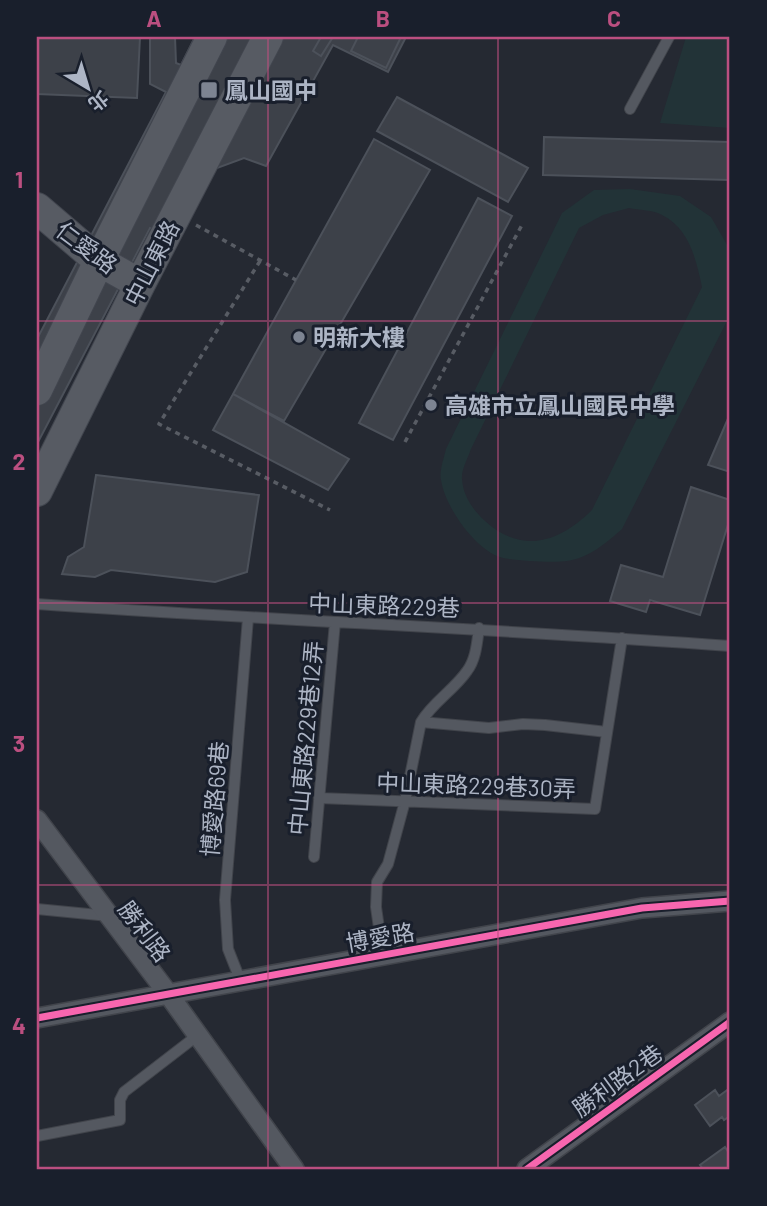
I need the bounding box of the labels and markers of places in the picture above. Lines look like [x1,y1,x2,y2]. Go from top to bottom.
place label: 鳳山國中 [225,76,317,104]
marker: 鳳山國中 [199,80,219,100]
place label: 明新大樓 [313,323,405,351]
marker: 明新大樓 [291,329,307,345]
place label: 高雄市立鳳山國民中學 [445,391,675,419]
marker: 高雄市立鳳山國民中學 [423,397,439,413]

